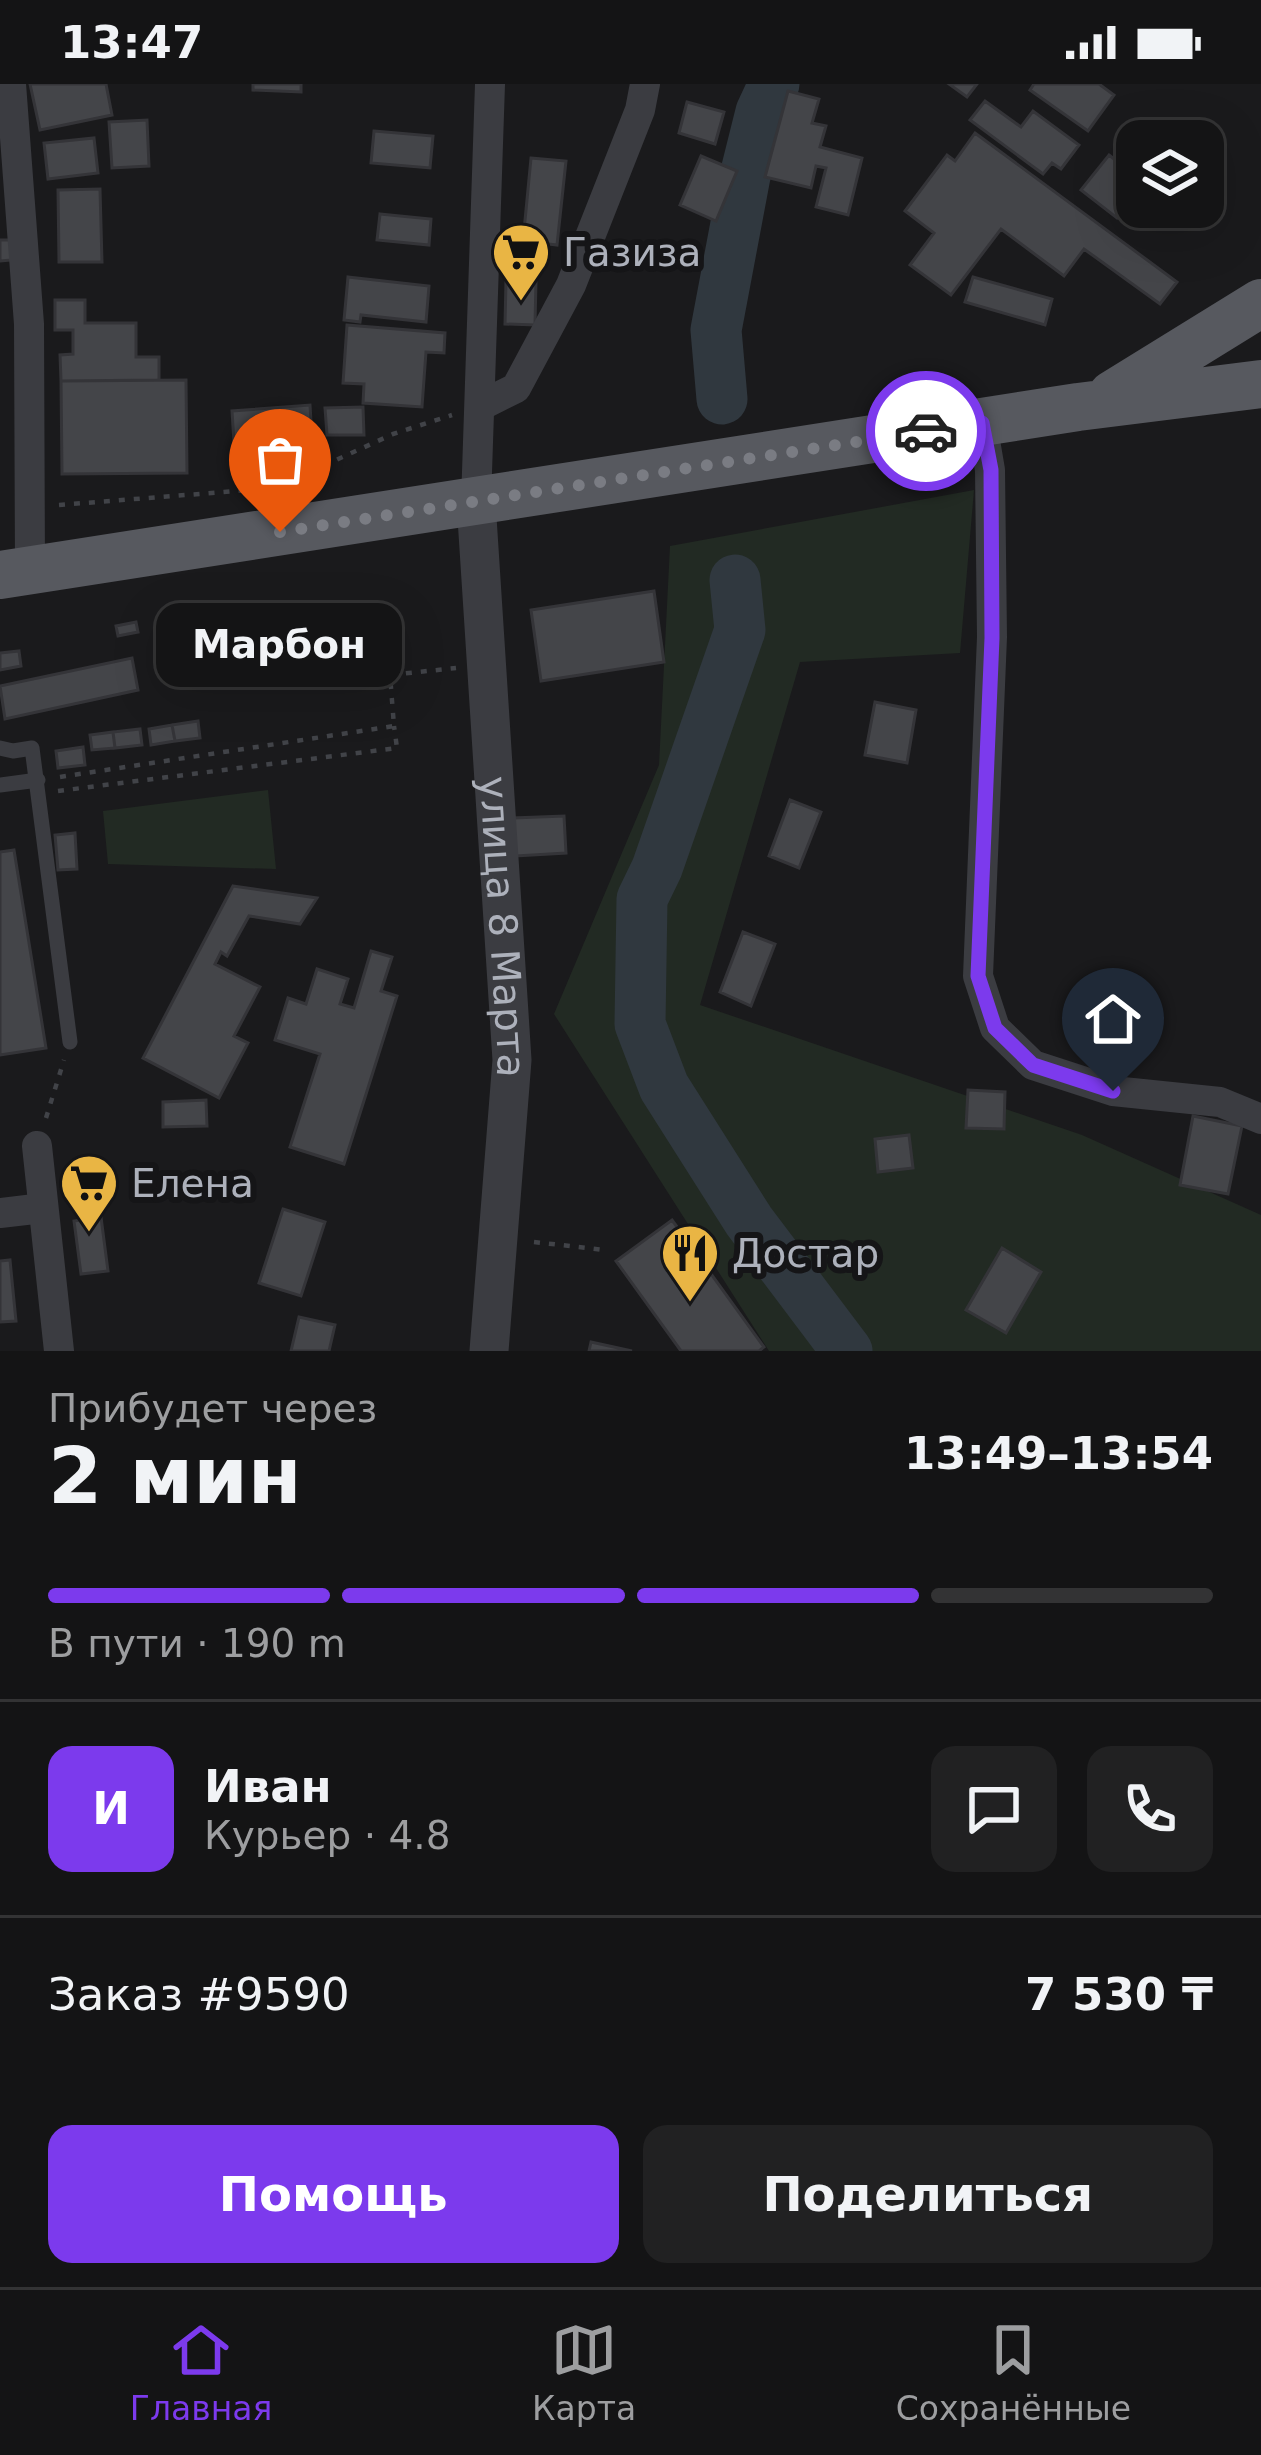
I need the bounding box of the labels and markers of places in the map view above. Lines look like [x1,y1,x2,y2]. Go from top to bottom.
supermarket icon: Газиза [490,221,552,303]
place label: Газиза [563,230,701,275]
pin [229,409,331,532]
callout: Марбон [157,604,403,688]
pin [1062,968,1164,1091]
supermarket icon: Елена [58,1152,120,1234]
place label: Елена [131,1161,254,1206]
restaurant icon: Достар [659,1222,721,1304]
place label: Достар [732,1231,879,1276]

